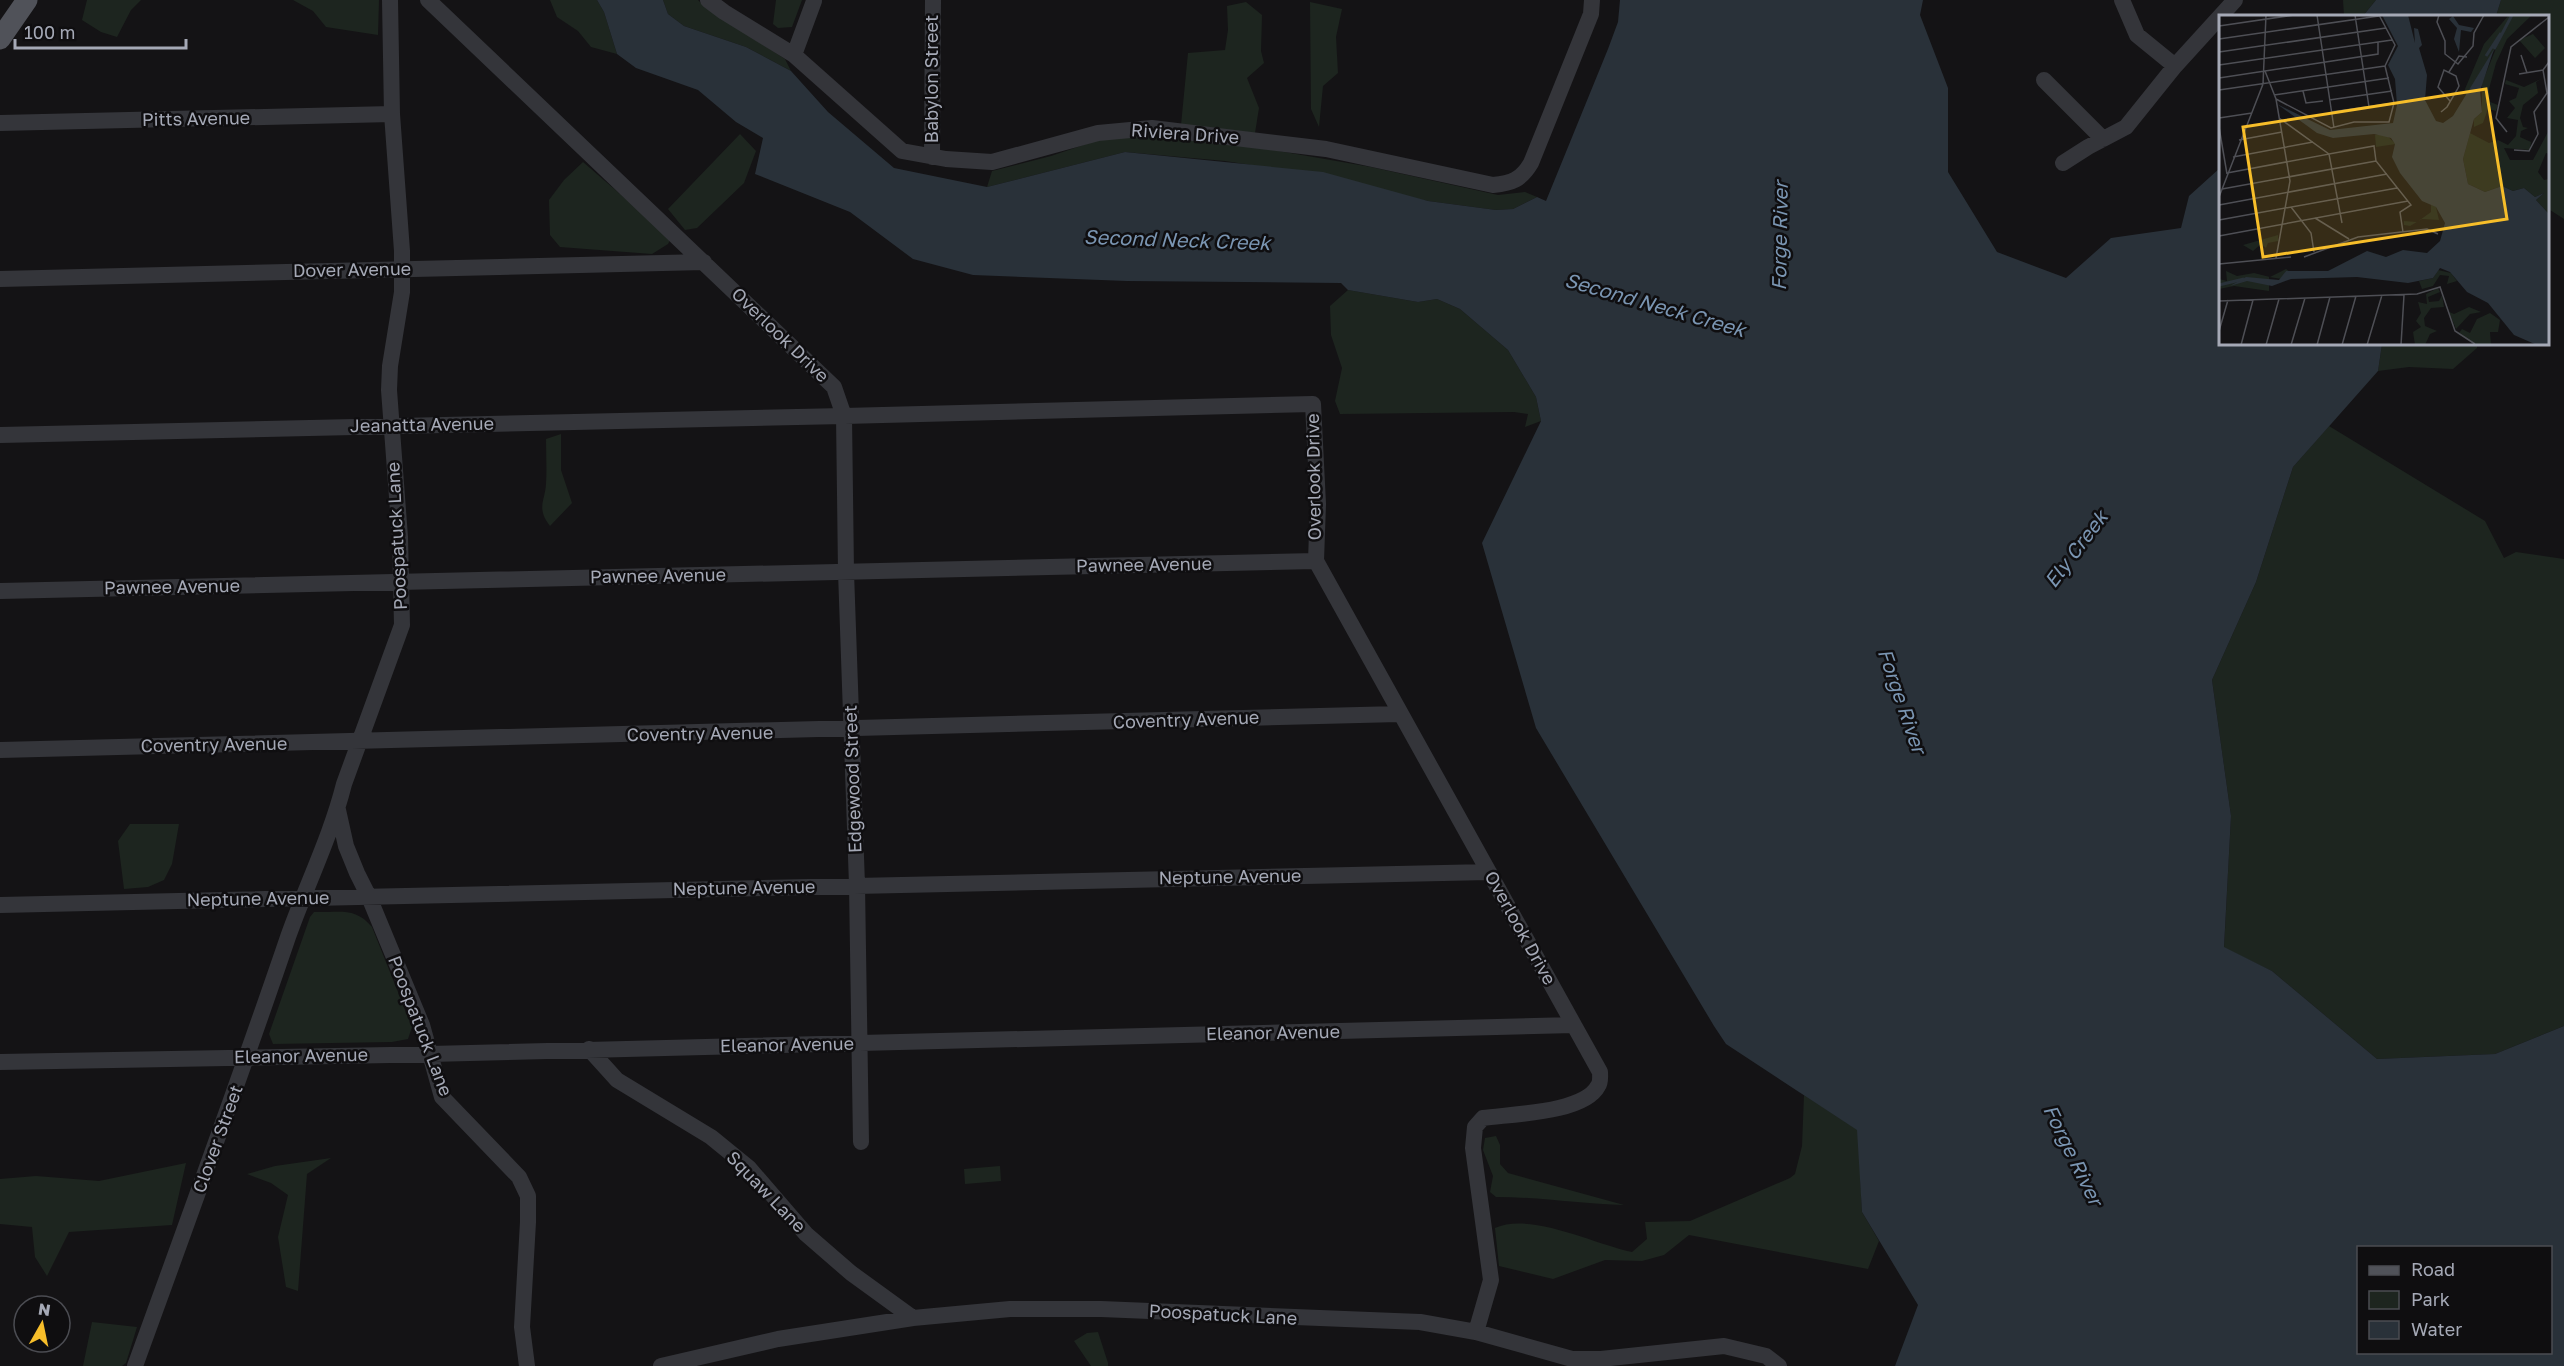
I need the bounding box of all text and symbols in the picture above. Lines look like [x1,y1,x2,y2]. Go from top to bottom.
scale bar [15,12,186,50]
street label: Babylon Street [920,15,942,143]
inset map [2219,15,2549,345]
text: 100 m [24,21,75,43]
street label: Pitts Avenue [142,106,250,130]
street label: Riviera Drive [1130,118,1240,148]
water label: Forge River [1766,178,1793,291]
water label: Second Neck Creek [1083,224,1273,254]
street label: Dover Avenue [293,257,411,281]
water label: Second Neck Creek [1562,267,1751,342]
street label: Overlook Drive [727,282,834,386]
street label: Jeanatta Avenue [350,412,494,436]
street label: Overlook Drive [1301,413,1325,541]
street label: Poospatuck Lane [381,461,411,611]
water label: Ely Creek [2039,503,2114,592]
street label: Pawnee Avenue [1076,552,1212,576]
street label: Pawnee Avenue [590,563,726,587]
street label: Pawnee Avenue [104,574,240,598]
water label: Forge River [1873,645,1933,760]
street label: Edgewood Street [838,705,866,853]
street label: Coventry Avenue [1112,705,1260,733]
street label: Coventry Avenue [626,721,773,745]
street label: Coventry Avenue [140,732,287,756]
street label: Neptune Avenue [1158,864,1302,888]
street label: Overlook Drive [1480,867,1561,988]
street label: Neptune Avenue [672,875,816,899]
street label: Neptune Avenue [186,886,330,910]
street label: Poospatuck Lane [384,952,458,1099]
street label: Eleanor Avenue [1206,1020,1340,1044]
street label: Eleanor Avenue [720,1032,854,1056]
street label: Eleanor Avenue [234,1043,368,1067]
street label: Clover Street [187,1082,247,1196]
water label: Forge River [2038,1100,2110,1212]
street label: Squaw Lane [722,1146,811,1237]
legend [2357,1246,2552,1354]
text: Road [2411,1258,2455,1280]
text: Park [2411,1288,2450,1310]
north arrow [12,1294,72,1354]
text: N [37,1298,52,1320]
street label: Poospatuck Lane [1148,1299,1298,1329]
text: Water [2411,1318,2462,1340]

